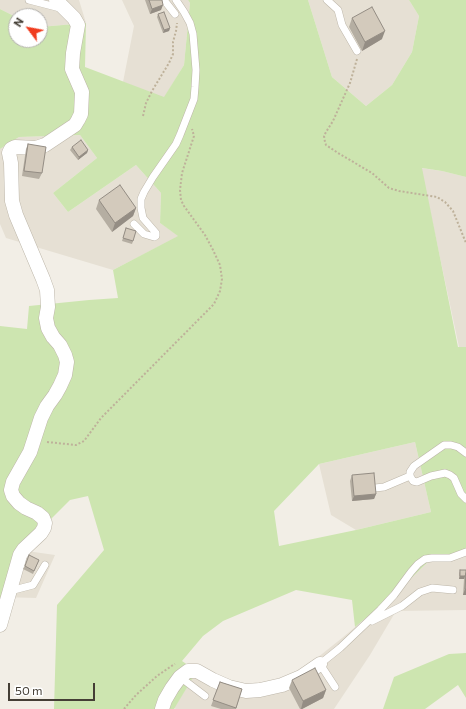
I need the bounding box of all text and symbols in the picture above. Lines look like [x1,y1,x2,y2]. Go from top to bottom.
north arrow [8,8,48,48]
text: N [11,15,26,29]
scale bar [10,675,97,701]
text: 50 m [15,683,43,697]

